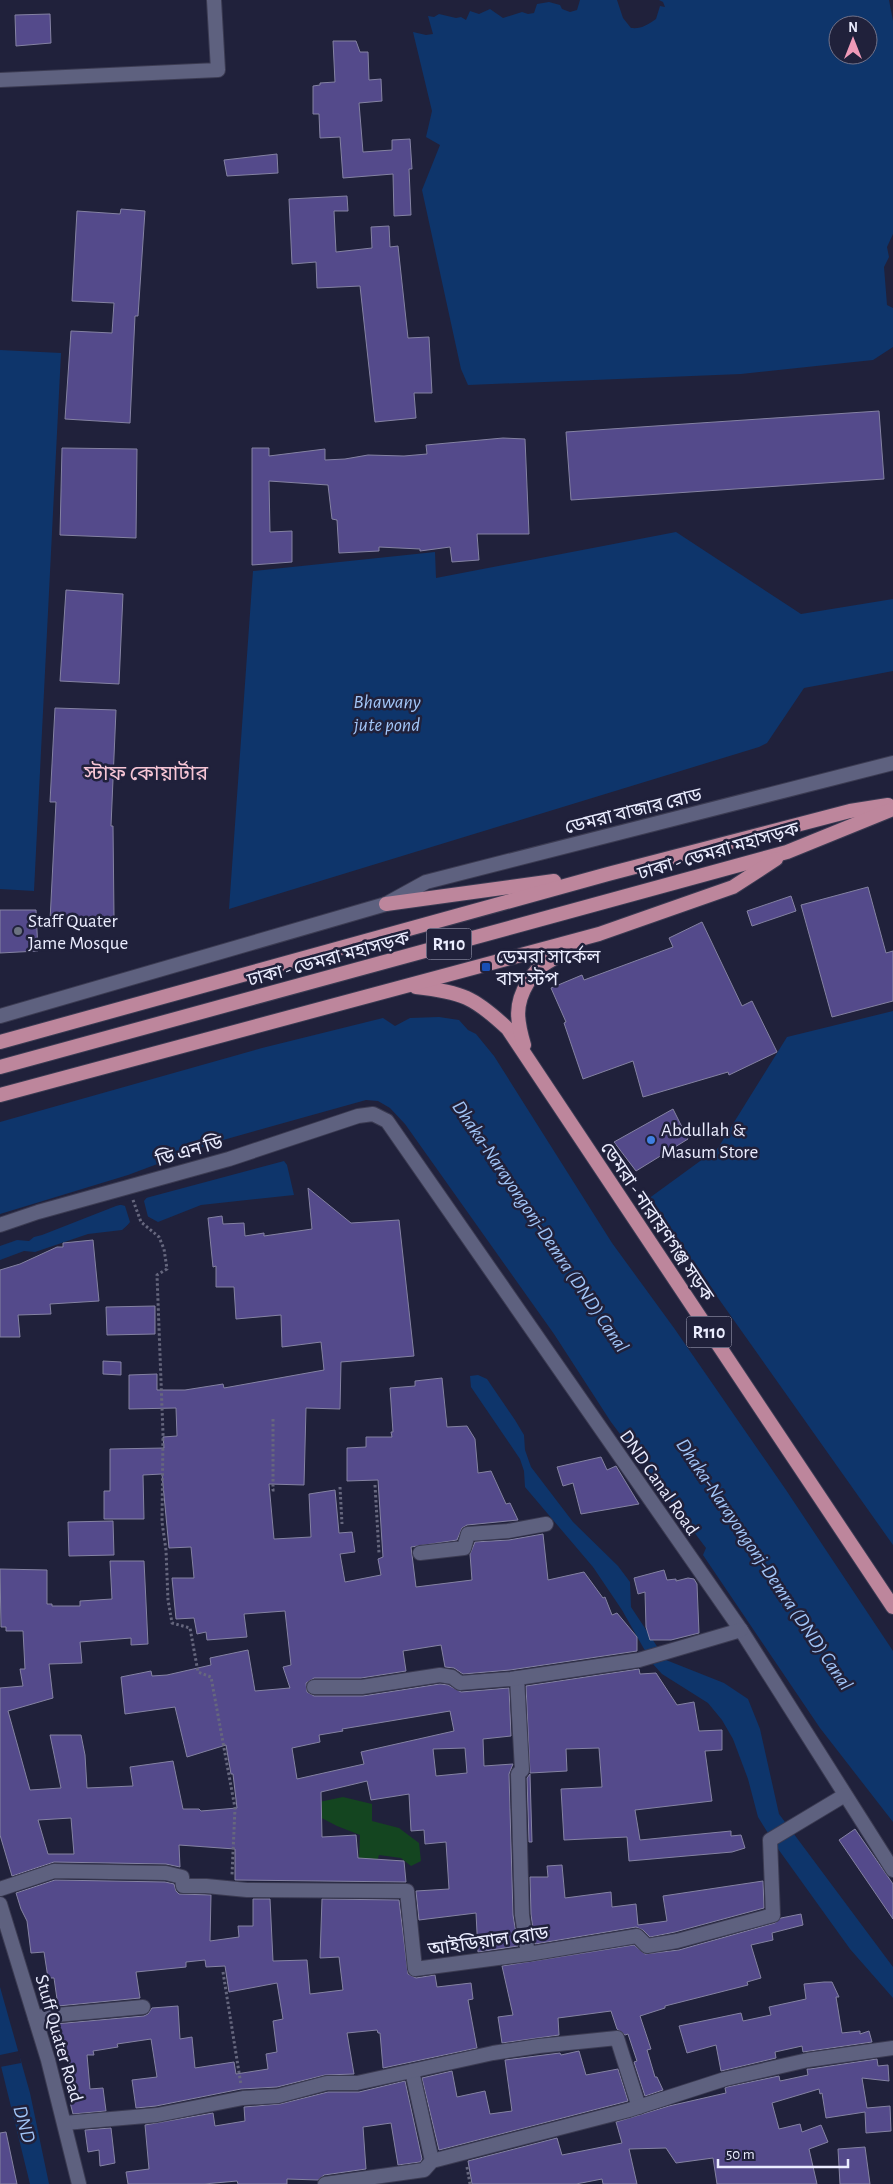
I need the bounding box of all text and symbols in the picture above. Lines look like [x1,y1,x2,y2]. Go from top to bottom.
north arrow [828,15,878,65]
text: N [848,21,858,35]
water label: Bhawany jute pond [353,692,421,735]
district label: স্টাফ কোয়ার্টার [83,760,208,784]
street label: ডেমরা বাজার রোড [563,785,704,838]
street label: ঢাকা - ডেমরা মহাসড়ক [635,819,802,884]
place label: Staff Quater Jame Mosque [28,912,128,953]
marker: Staff Quater Jame Mosque [12,925,24,937]
street label: ঢাকা - ডেমরা মহাসড়ক [244,928,412,990]
road number: R110 [426,929,472,960]
place label: ডেমরা সার্কেল বাস স্টপ [495,945,602,989]
marker: ডেমরা সার্কেল বাস স্টপ [480,961,492,973]
water label: Dhaka-Narayongonj-Demra (DND) Canal [448,1097,632,1356]
place label: Abdullah & Masum Store [661,1121,758,1162]
street label: ডি এন ডি [152,1130,226,1170]
marker: Abdullah & Masum Store [645,1134,657,1146]
street label: ডেমরা - নারায়ণগঞ্জ সড়ক [596,1139,717,1305]
road number: R110 [686,1316,732,1348]
street label: DND Canal Road [616,1427,702,1539]
water label: Dhaka-Narayongonj-Demra (DND) Canal [672,1435,856,1694]
street label: আইডিয়াল রোড [425,1921,550,1959]
street label: Stuff Quater Road [31,1973,86,2104]
water label: DND [9,2103,39,2145]
scale bar [718,2136,848,2168]
text: 50 m [726,2147,755,2162]

